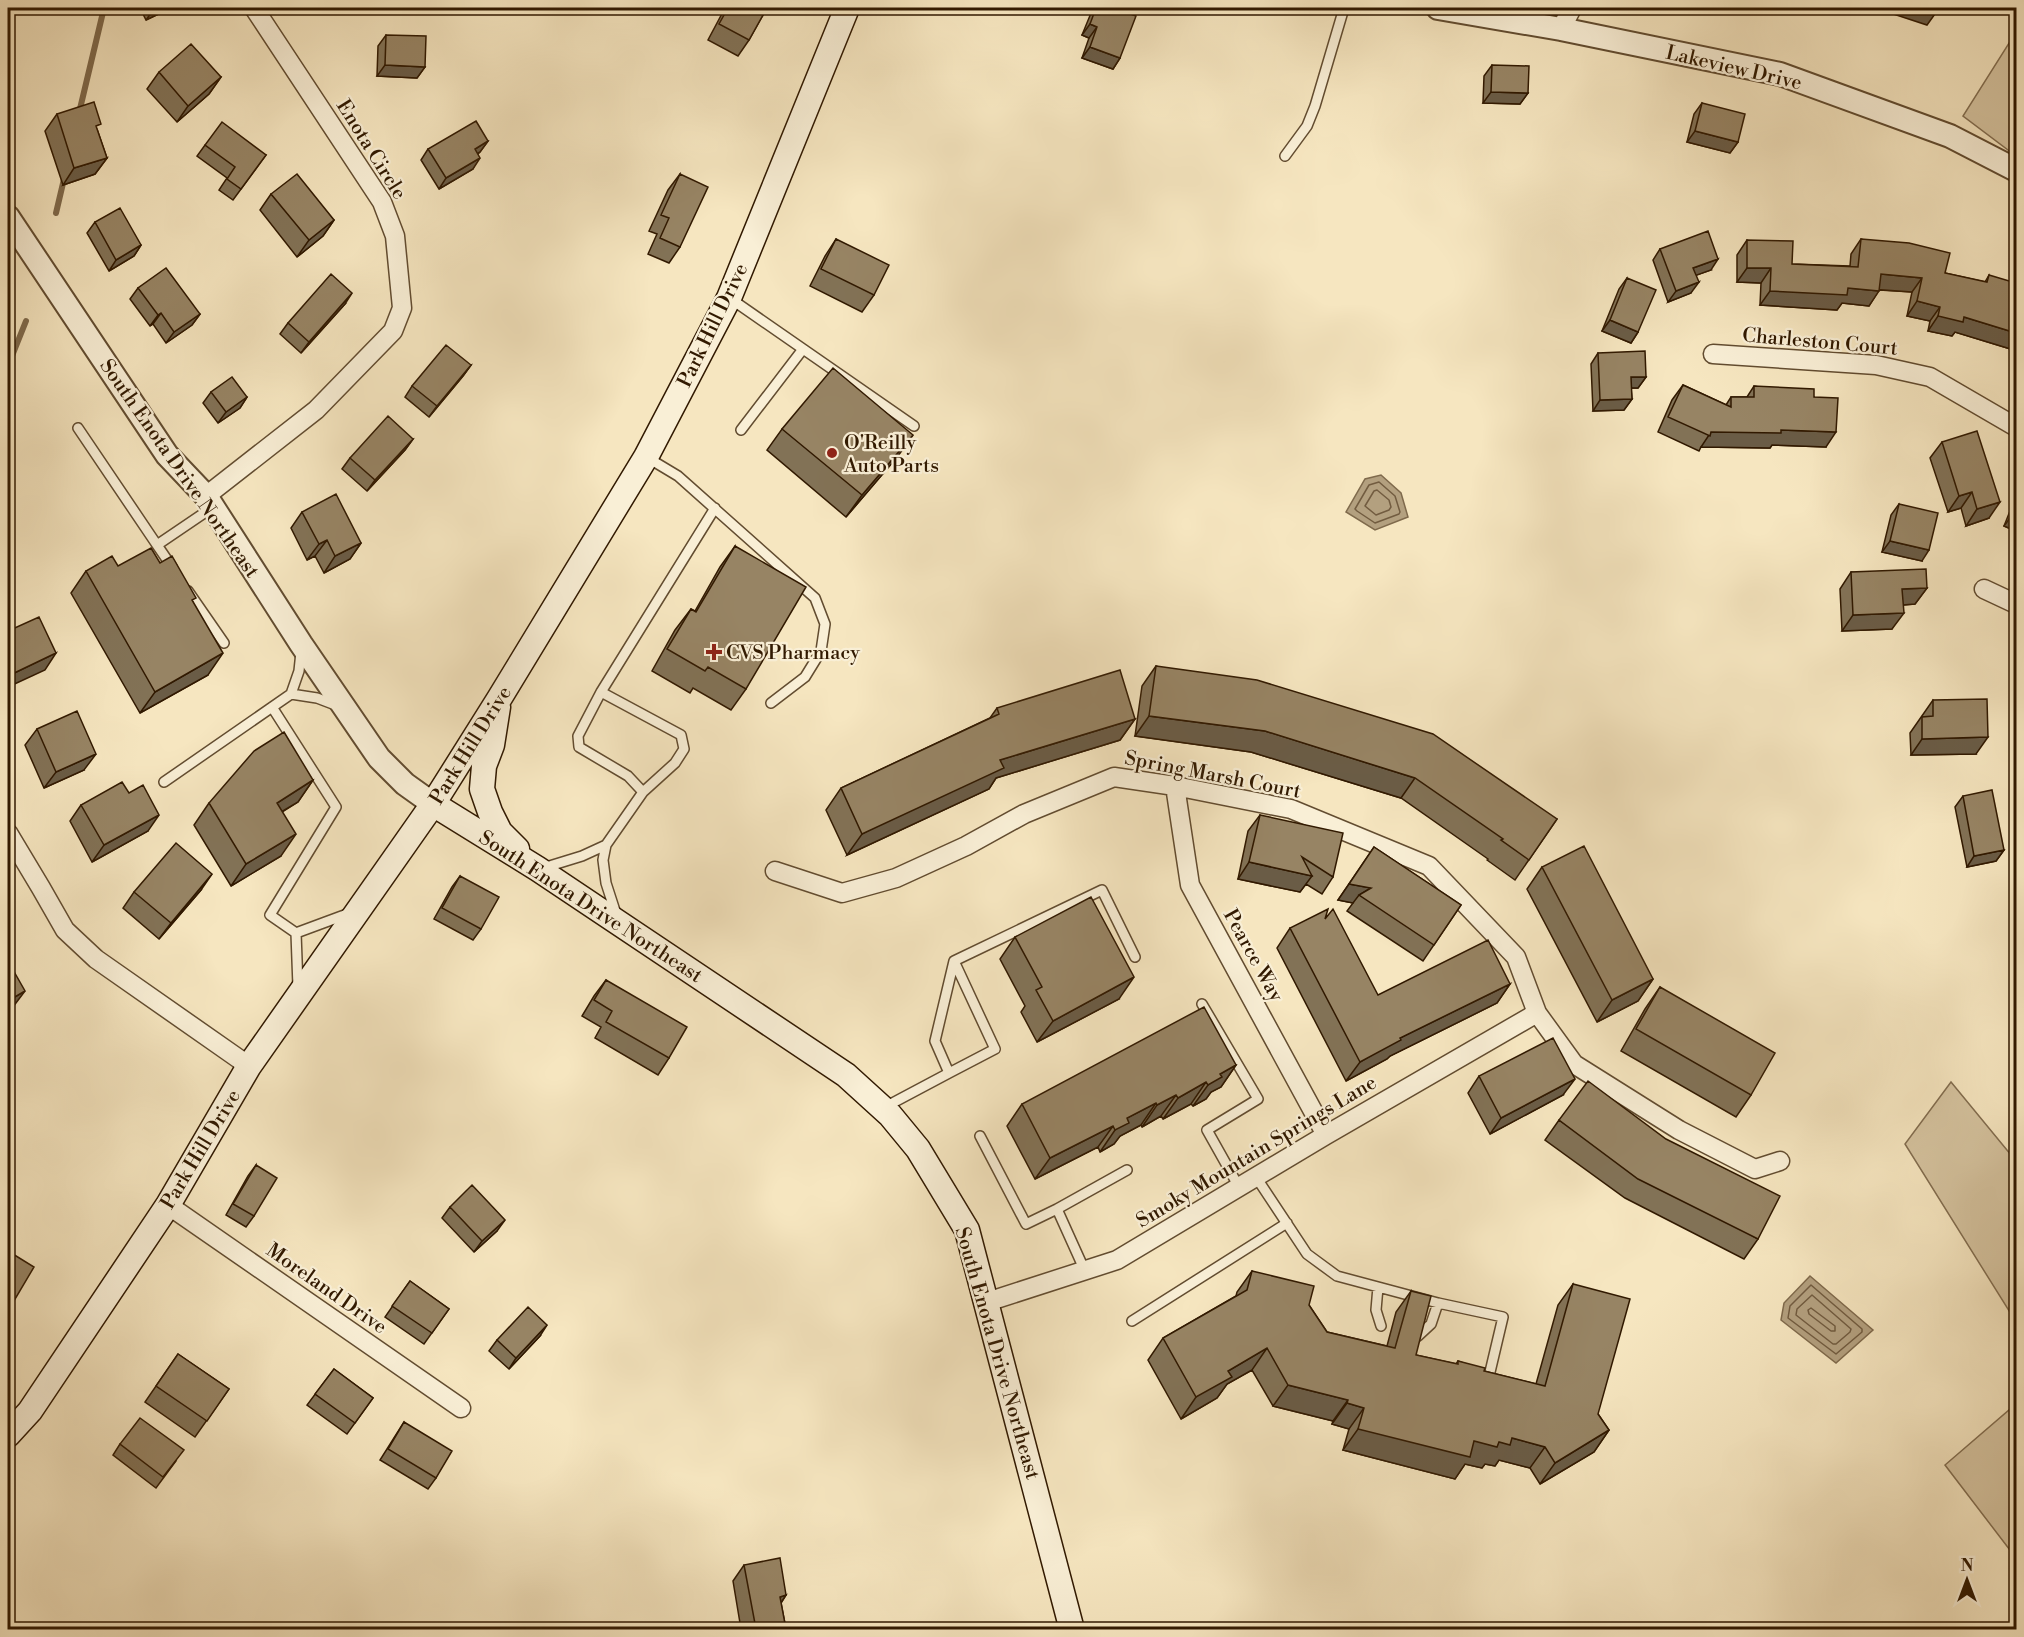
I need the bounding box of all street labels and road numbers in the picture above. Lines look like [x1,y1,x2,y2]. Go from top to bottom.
street label: Lakeview Drive [1663,41,1804,96]
street label: Enota Circle [330,95,411,204]
street label: Park Hill Drive [672,259,754,392]
street label: Charleston Court [1741,323,1899,362]
street label: South Enota Drive Northeast [94,355,264,583]
street label: Park Hill Drive [425,682,518,810]
street label: Spring Marsh Court [1122,746,1303,805]
street label: South Enota Drive Northeast [474,826,707,989]
street label: Pearce Way [1217,905,1288,1007]
street label: Smoky Mountain Springs Lane [1132,1071,1381,1234]
street label: Park Hill Drive [156,1085,247,1214]
street label: South Enota Drive Northeast [948,1224,1045,1483]
street label: Moreland Drive [261,1238,391,1340]

